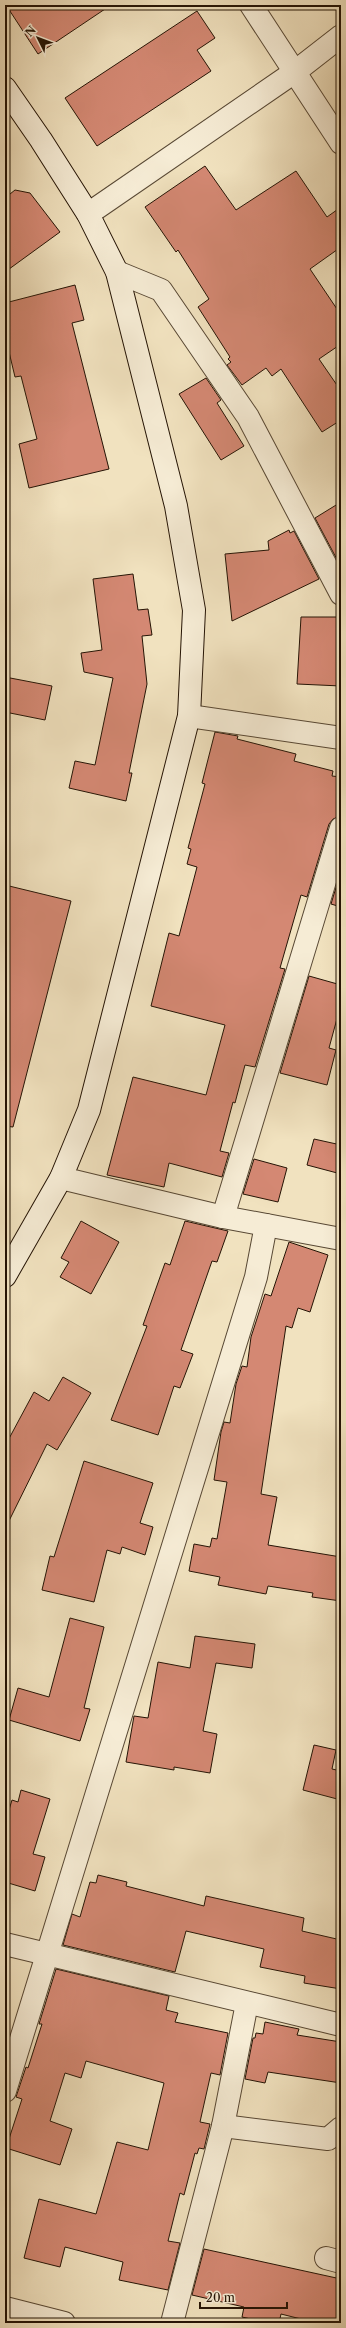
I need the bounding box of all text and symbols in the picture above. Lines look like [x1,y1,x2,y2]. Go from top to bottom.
north arrow [18,18,58,58]
text: N [22,23,39,40]
scale bar [200,2284,287,2310]
text: 20 m [206,2290,235,2305]

